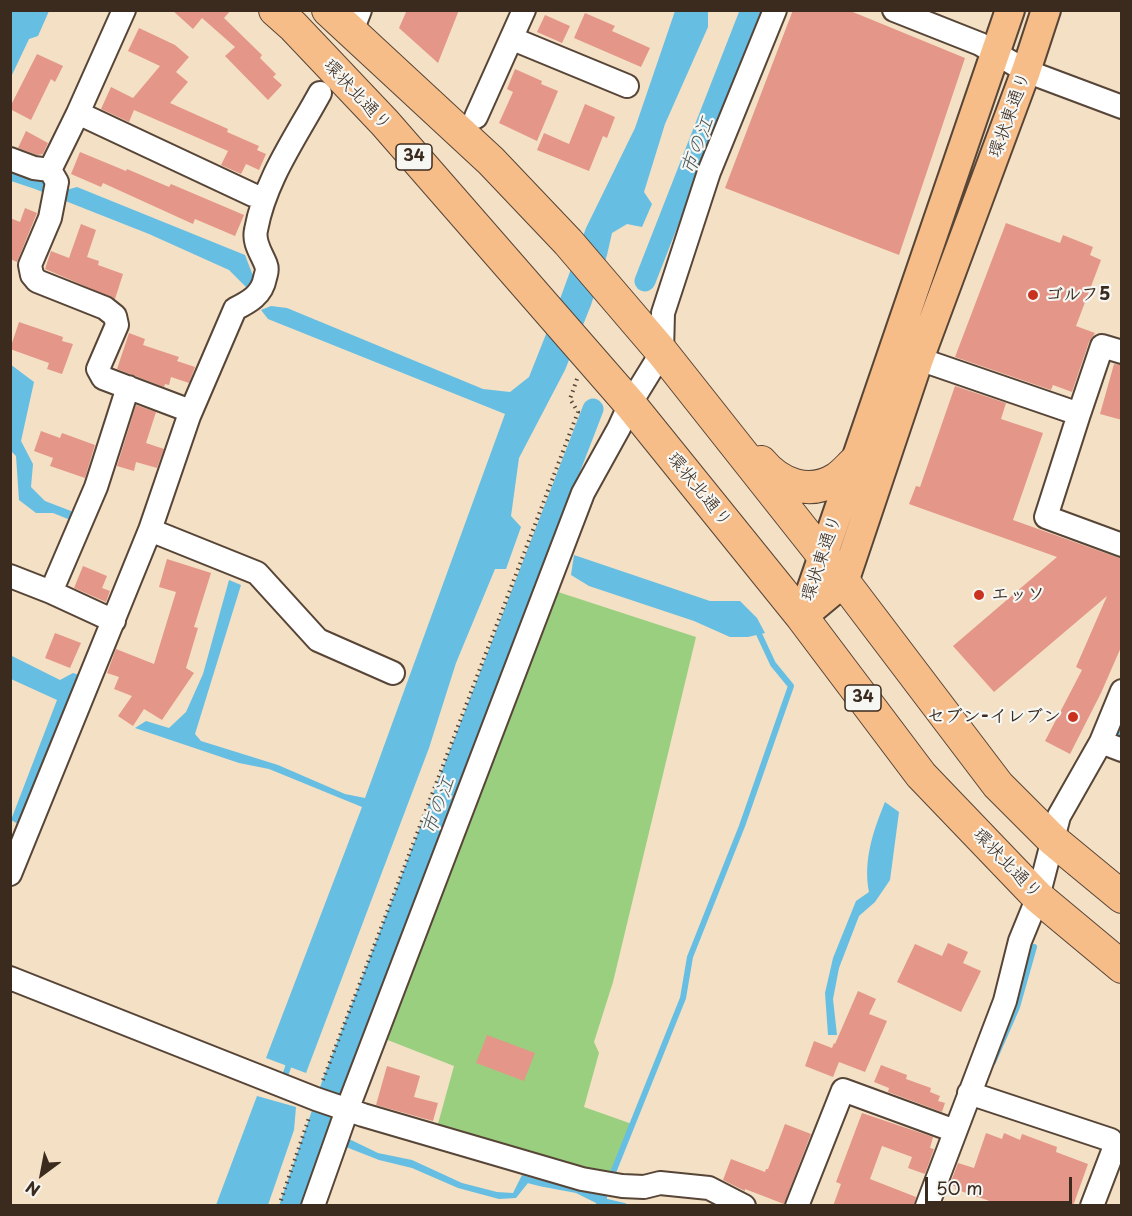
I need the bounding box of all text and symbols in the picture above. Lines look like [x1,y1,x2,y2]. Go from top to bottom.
street label: 環状北通り [318,55,396,135]
street label: 環状東通り [984,69,1036,161]
water label: 市の江 [676,114,720,178]
road number: 34 [396,144,432,170]
place label: ゴルフ5 [1045,284,1111,306]
marker: ゴルフ5 [1026,288,1040,302]
street label: 環状北通り [662,448,736,532]
street label: 環状東通り [797,512,847,604]
place label: エッソ [991,584,1045,606]
marker: エッソ [972,588,986,602]
road number: 34 [845,685,881,711]
place label: セブン-イレブン [927,706,1061,728]
marker: セブン-イレブン [1066,710,1080,724]
water label: 市の江 [417,774,461,838]
street label: 環状北通り [968,824,1046,904]
north arrow [12,1144,72,1204]
scale bar [928,1165,1075,1203]
text: 50 m [936,1174,983,1201]
text: N [21,1176,44,1203]

